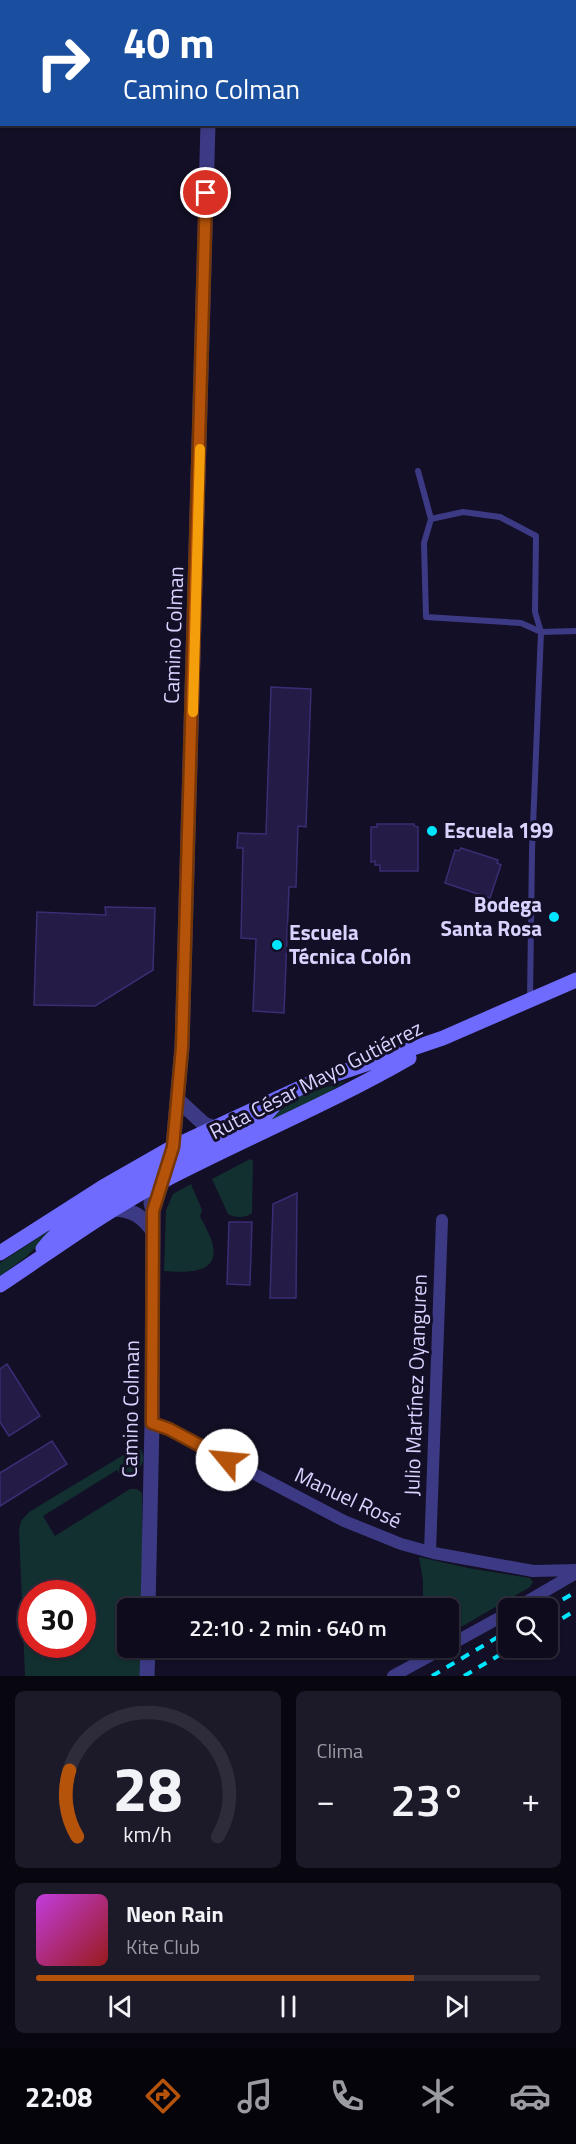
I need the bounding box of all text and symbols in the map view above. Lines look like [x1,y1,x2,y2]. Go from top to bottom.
text: 40 m [123,10,215,74]
icon: right [24,24,102,102]
text: Camino Colman [123,68,300,109]
pin [180,167,231,218]
icon: arrive [189,176,222,209]
street label: Camino Colman [155,566,191,704]
place label: Escuela 199 [444,814,554,846]
marker: Escuela 199 [425,824,439,838]
place label: Bodega Santa Rosa [441,888,542,944]
marker: Bodega Santa Rosa [547,910,561,924]
place label: Escuela Técnica Colón [289,916,411,972]
marker: Escuela Técnica Colón [270,938,284,952]
street label: Ruta César Mayo Gutiérrez [203,1011,428,1147]
street label: Julio Martínez Oyanguren [395,1273,435,1497]
street label: Camino Colman [113,1340,147,1478]
position arrow [195,1428,259,1492]
street label: Manuel Rosé [290,1458,407,1536]
speed limit sign: 30 [18,1580,96,1658]
map controls [498,1598,558,1658]
button: search [498,1598,558,1658]
text: 22:10 · 2 min · 640 m [189,1611,387,1645]
text: Clima [317,1735,363,1766]
text: 28 [113,1740,183,1835]
text: 23° [390,1765,466,1833]
text: − [317,1775,335,1825]
text: + [522,1775,540,1825]
text: km/h [123,1818,172,1850]
text: Neon Rain [126,1897,224,1931]
text: Kite Club [126,1931,200,1962]
icon: previous [104,1990,137,2023]
icon: pause [272,1990,305,2023]
icon: next [440,1990,473,2023]
icon: directions [142,2075,184,2117]
icon: music [234,2075,276,2117]
icon: phone [326,2075,368,2117]
icon: climate [417,2075,459,2117]
icon: car [509,2075,551,2117]
text: 22:08 [25,2076,92,2117]

